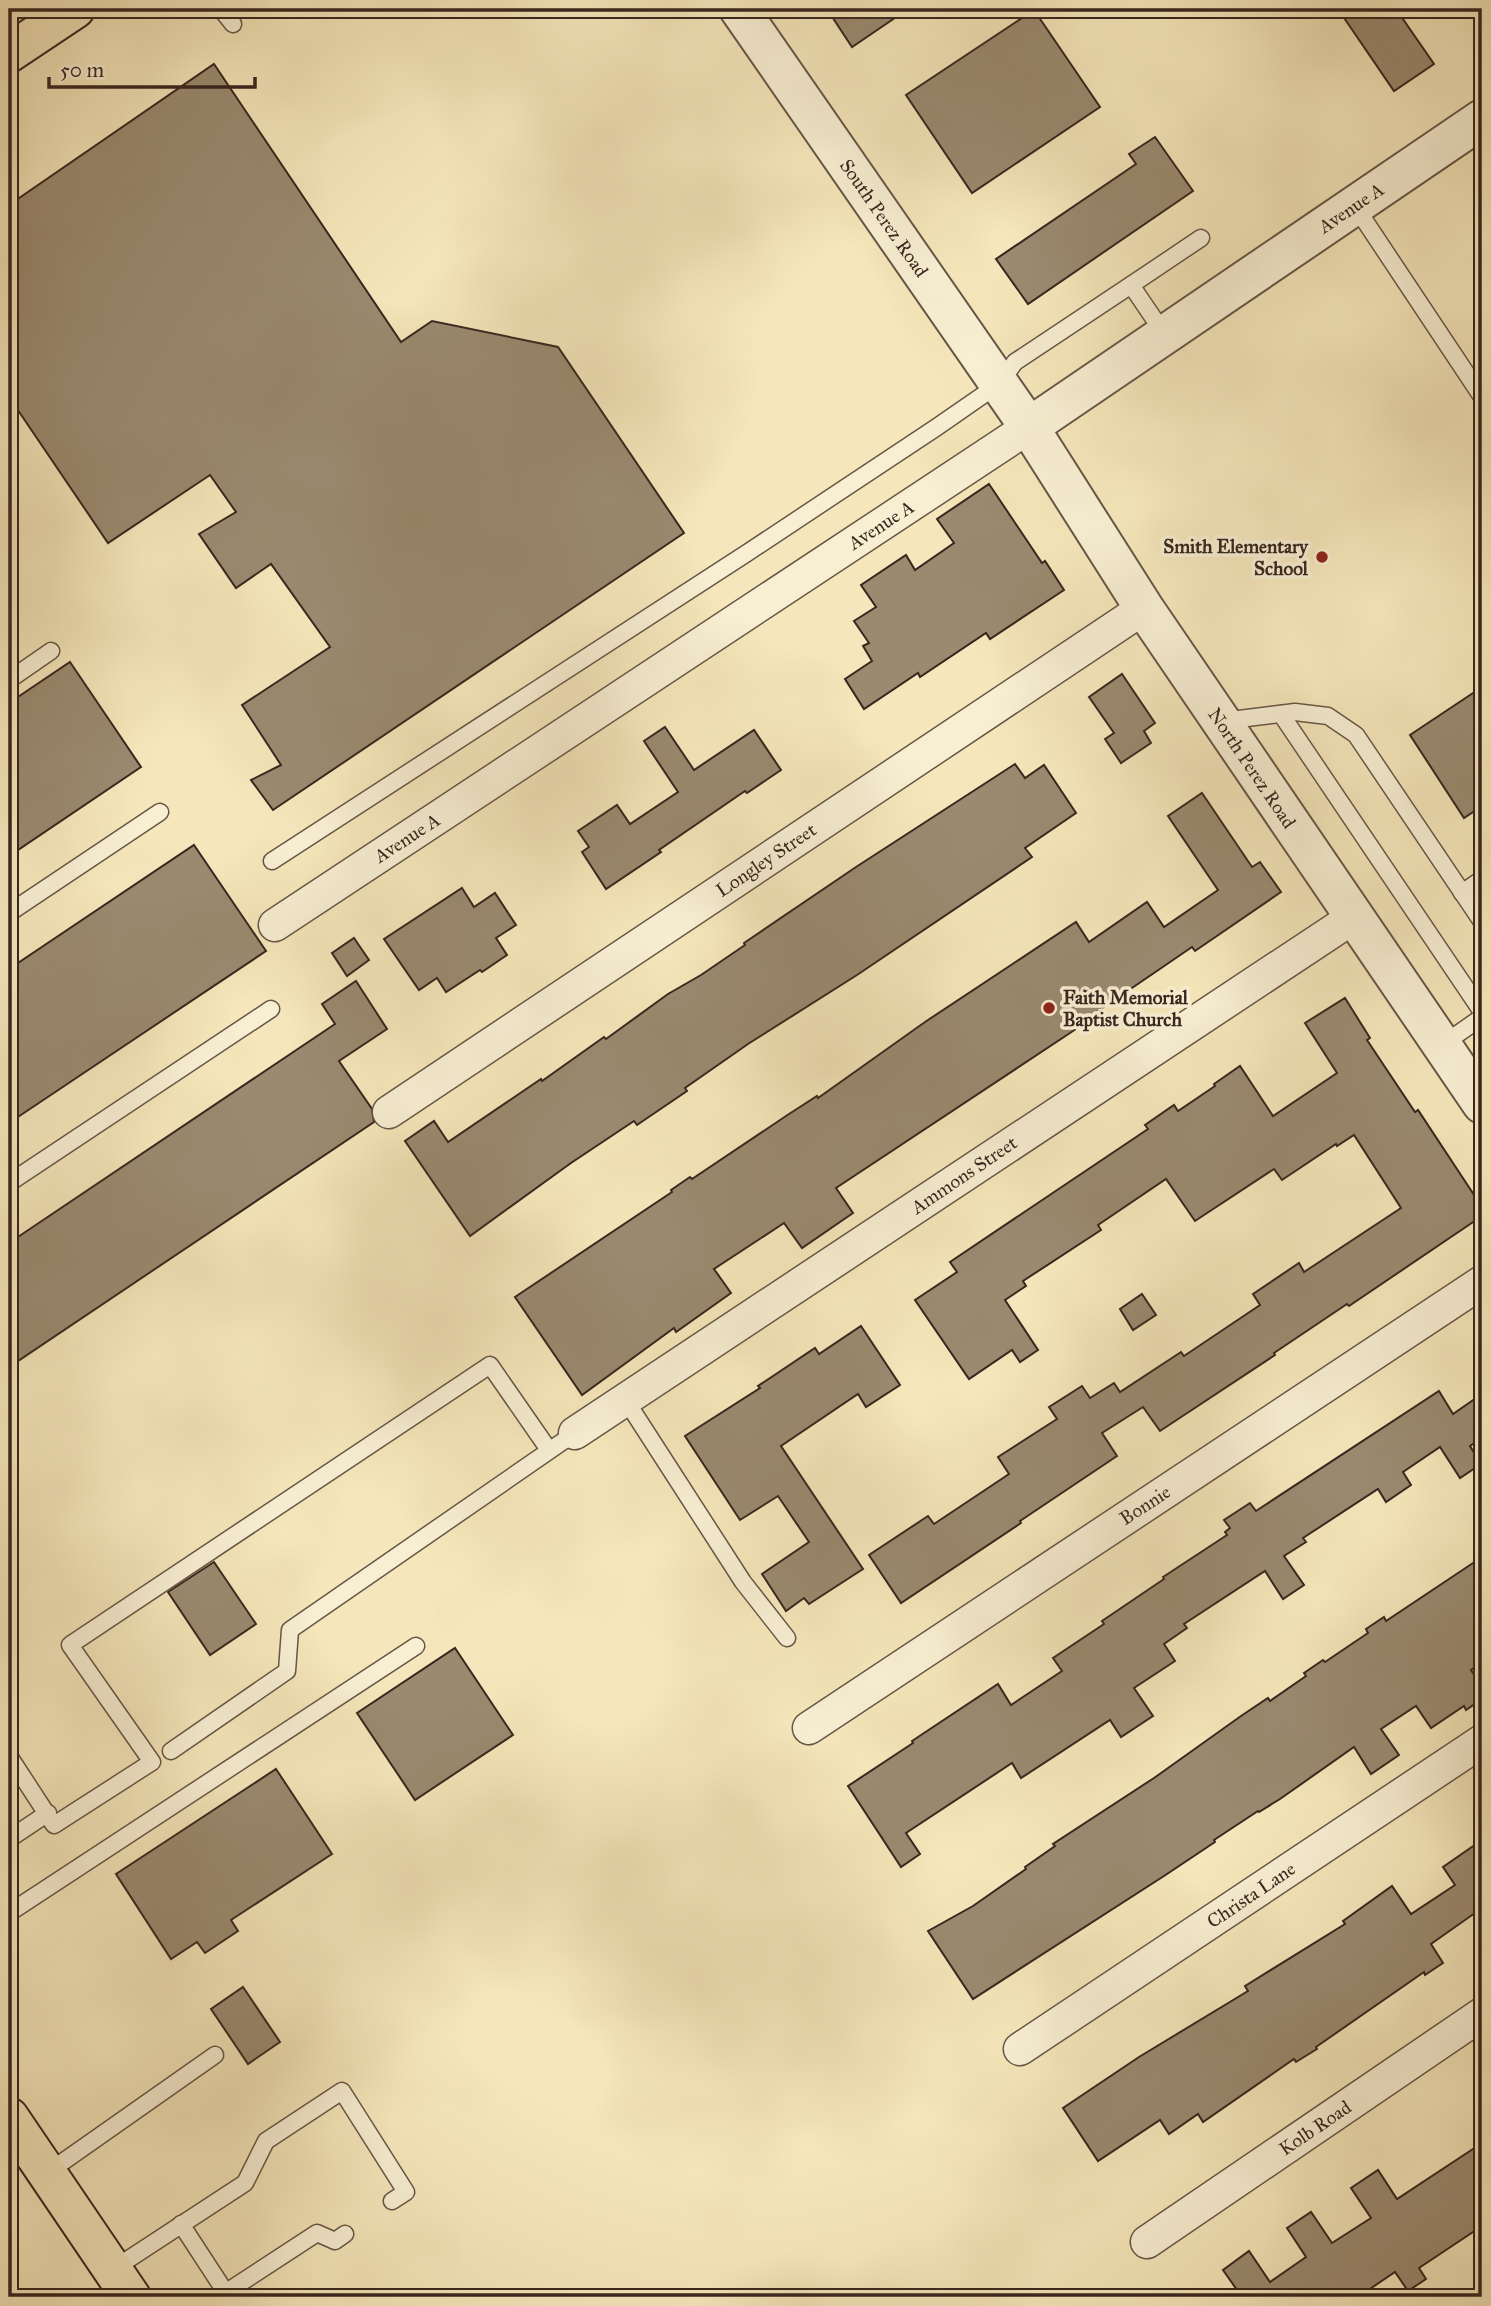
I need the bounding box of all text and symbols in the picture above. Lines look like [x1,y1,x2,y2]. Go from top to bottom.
scale bar [49,46,256,90]
text: 50 m [60,57,105,83]
street label: South Perez Road [835,155,933,282]
street label: Avenue A [1313,178,1388,239]
street label: Avenue A [843,495,918,555]
place label: Smith Elementary School [1163,535,1309,580]
marker: Smith Elementary School [1314,549,1330,565]
street label: North Perez Road [1203,703,1301,833]
street label: Avenue A [369,808,444,868]
street label: Longley Street [711,818,821,903]
place label: Faith Memorial Baptist Church [1063,986,1189,1032]
marker: Faith Memorial Baptist Church [1041,1000,1057,1016]
street label: Ammons Street [906,1131,1022,1219]
street label: Bonnie [1115,1480,1175,1530]
street label: Christa Lane [1202,1857,1300,1933]
street label: Kolb Road [1275,2095,1356,2160]

